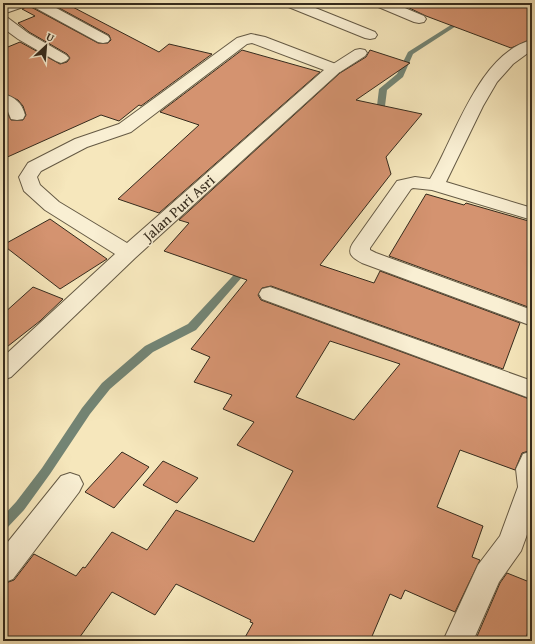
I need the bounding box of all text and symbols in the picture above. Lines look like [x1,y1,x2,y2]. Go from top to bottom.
north arrow [26,26,66,66]
text: U [44,28,58,46]
street label: Jalan Puri Asri [137,170,219,247]

